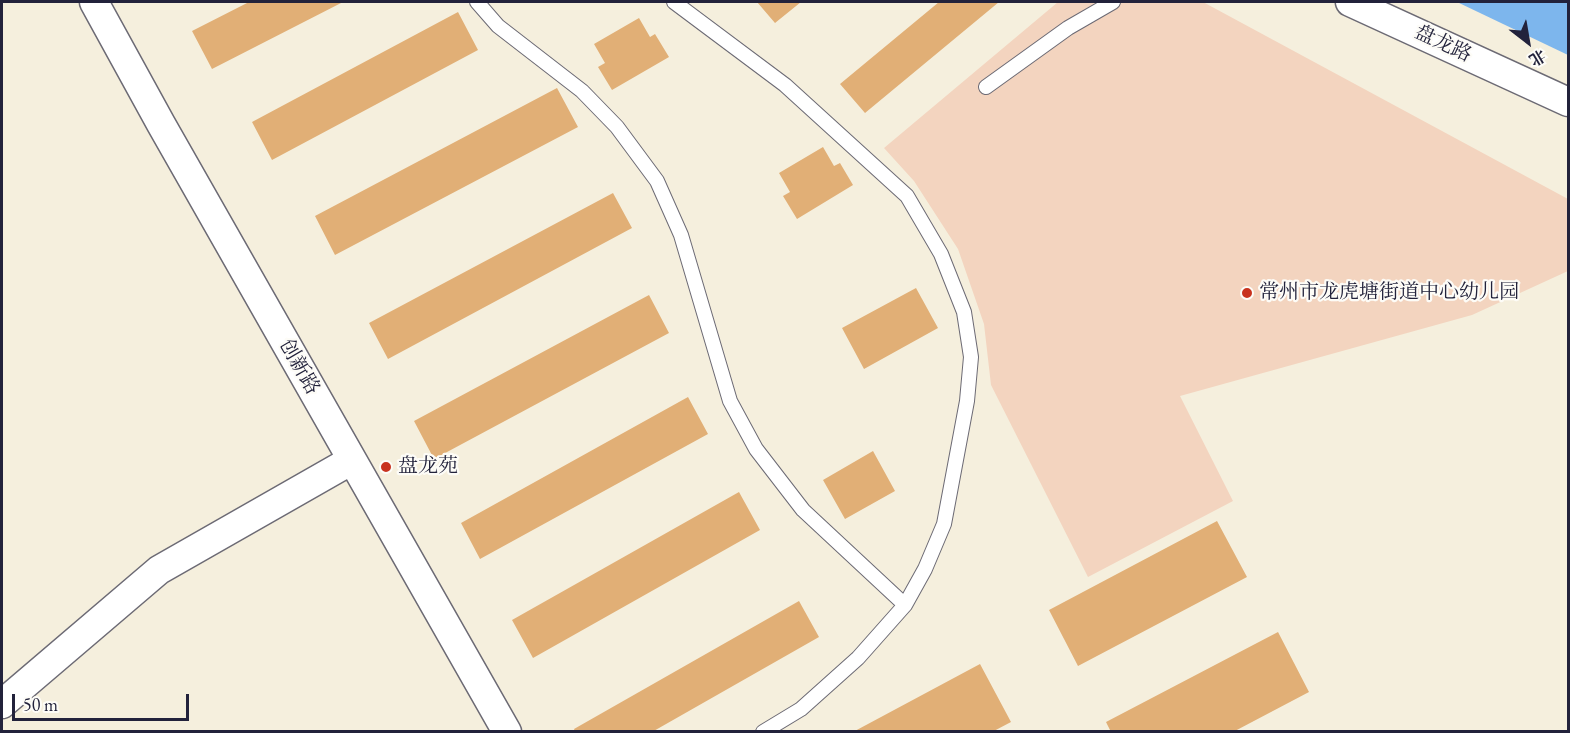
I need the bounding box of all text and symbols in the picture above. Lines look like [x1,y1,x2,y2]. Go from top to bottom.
north arrow [1498,12,1558,72]
street label: 盘龙路 [1411,20,1475,68]
text: 北 [1525,45,1550,71]
place label: 常州市龙虎塘街道中心幼儿园 [1259,281,1519,305]
marker: 常州市龙虎塘街道中心幼儿园 [1240,286,1254,300]
street label: 创新路 [274,335,324,399]
place label: 盘龙苑 [398,455,458,479]
marker: 盘龙苑 [379,460,393,474]
scale bar [15,682,192,720]
text: 50 m [23,693,58,716]

